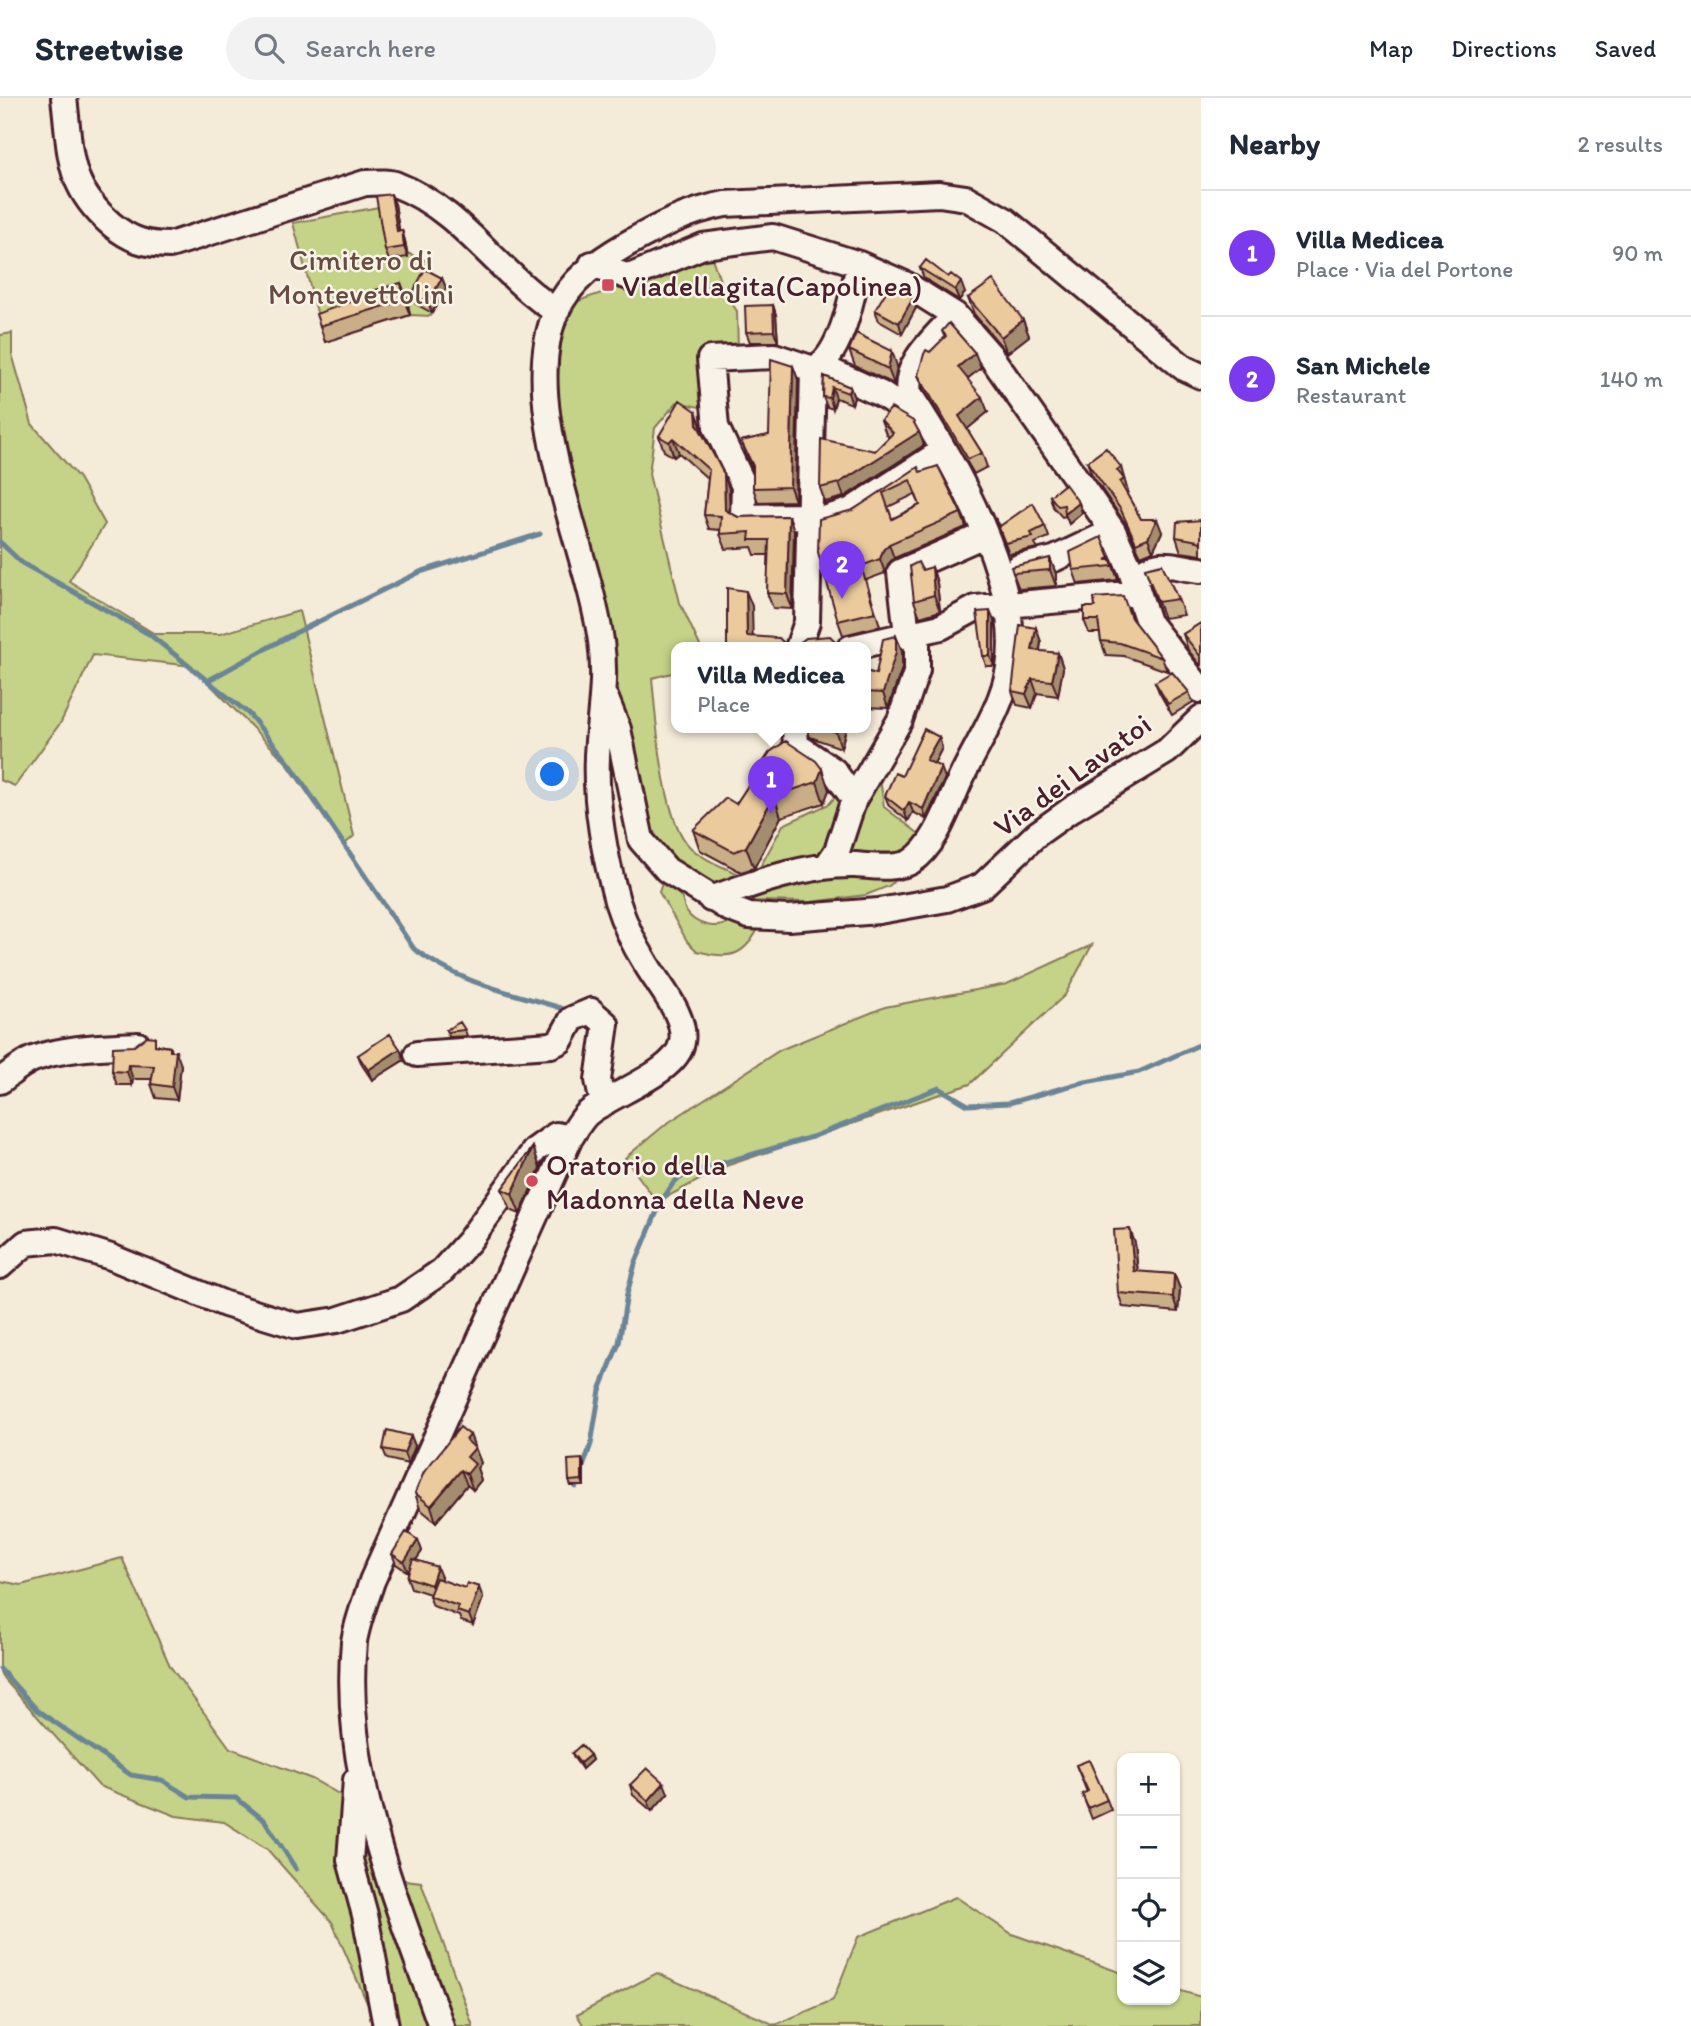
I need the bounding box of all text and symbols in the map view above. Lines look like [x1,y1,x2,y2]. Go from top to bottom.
search box [226,17,716,80]
text: Streetwise [35,29,184,68]
icon: search [250,29,288,67]
text: Search here [306,32,436,64]
text: Map [1369,34,1413,63]
text: Directions [1451,34,1557,63]
text: Saved [1595,34,1656,63]
text: Nearby [1229,125,1320,162]
text: 2 results [1577,130,1663,158]
text: Villa Medicea [1296,223,1444,255]
text: 1 [1247,239,1257,267]
text: 90 m [1612,239,1663,267]
park label: Cimitero di Montevettolini [268,241,454,312]
text: Place · Via del Portone [1296,255,1513,283]
place label: Viadellagita(Capolinea) [622,267,922,304]
marker: Viadellagita(Capolinea) [600,277,616,293]
text: San Michele [1296,349,1430,381]
text: 2 [1246,365,1258,393]
text: 140 m [1600,365,1663,393]
text: Restaurant [1296,381,1406,409]
pin: 2 [819,541,865,599]
popup [671,642,871,733]
text: Villa Medicea [697,658,845,690]
text: Place [697,690,750,718]
street label: Via dei Lavatoi [986,705,1158,845]
pin: 1 [748,756,794,814]
your location [535,757,569,791]
place label: Oratorio della Madonna della Neve [546,1146,804,1217]
marker: Oratorio della Madonna della Neve [524,1173,540,1189]
map controls [1117,1753,1180,2005]
button: + [1117,1753,1180,1816]
button: − [1117,1816,1180,1879]
button: locate [1117,1879,1180,1942]
button: layers [1117,1942,1180,2005]

